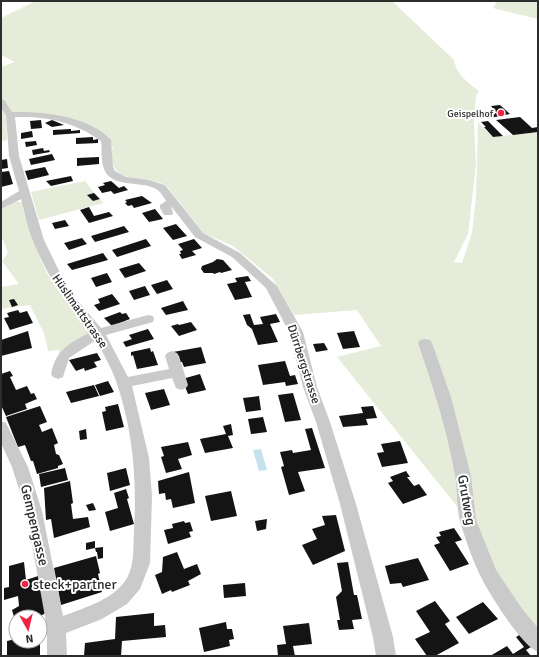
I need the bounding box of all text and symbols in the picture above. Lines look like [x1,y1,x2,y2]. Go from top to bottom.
place label: Geispelhof [447,108,494,120]
marker: Geispelhof [496,108,506,118]
street label: Hüslimattstrasse [49,271,111,351]
street label: Dürrbergstrasse [284,323,323,406]
street label: Grutweg [454,473,479,527]
street label: Gempengasse [17,483,52,567]
place label: steck+partner [33,576,118,593]
marker: steck+partner [20,579,30,589]
north arrow [8,609,48,649]
text: N [25,631,34,645]

